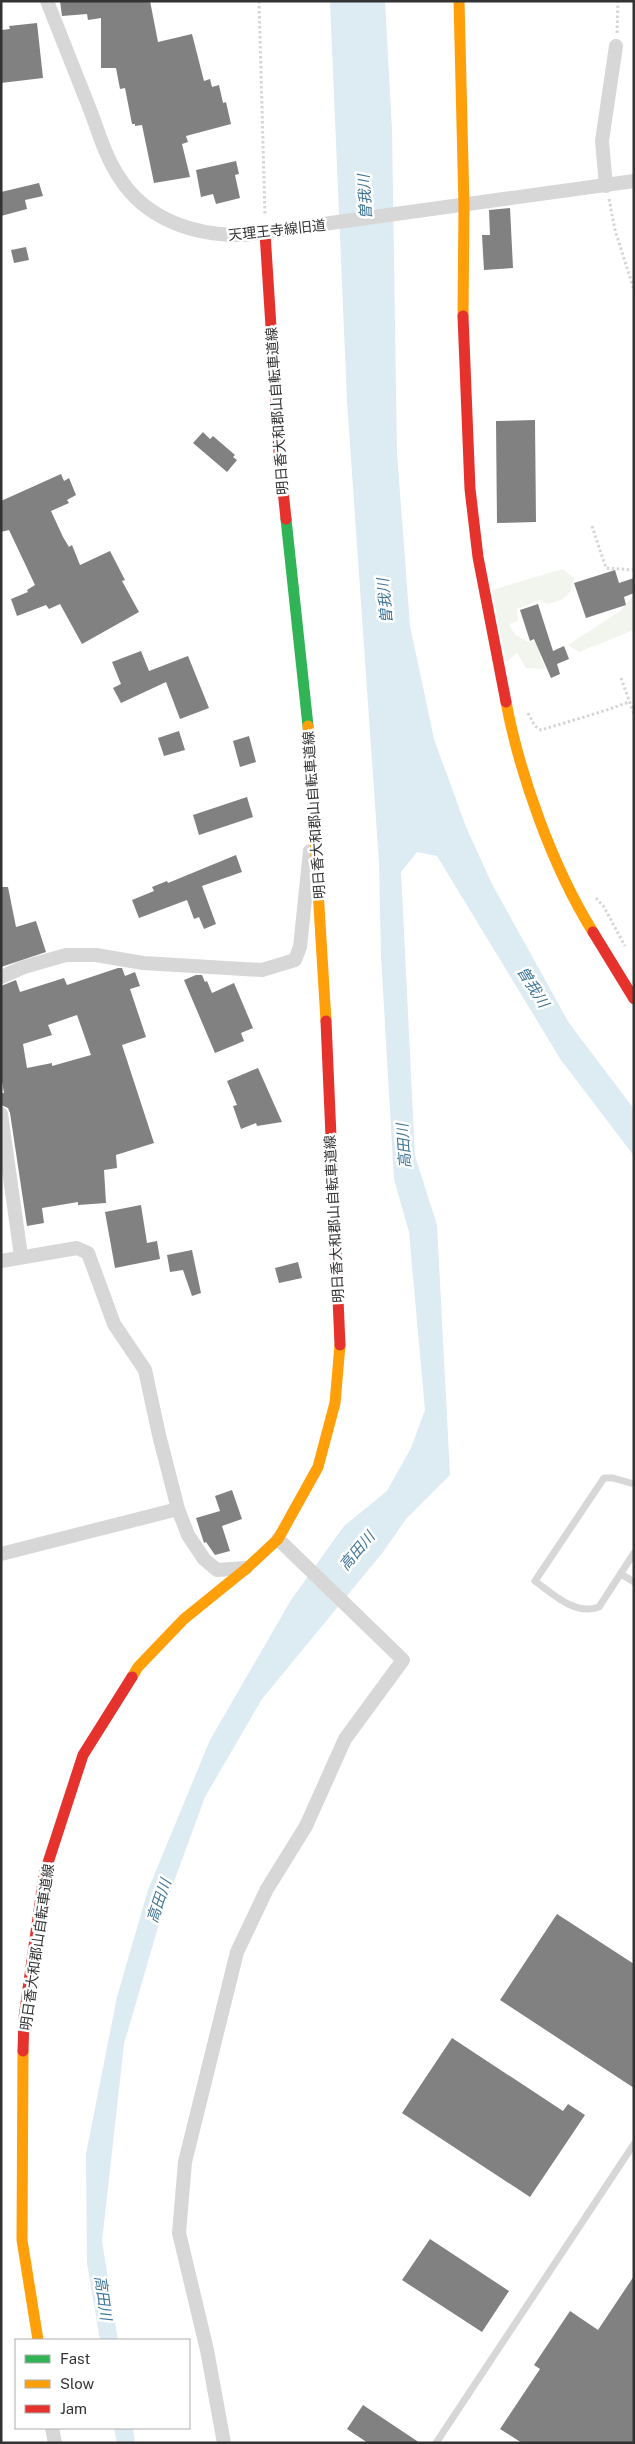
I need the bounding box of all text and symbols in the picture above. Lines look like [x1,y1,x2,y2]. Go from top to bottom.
water label: 曽我川 [355,172,374,220]
street label: 天理王寺線旧道 [227,217,327,243]
street label: 明日香大和郡山自転車道線 [263,327,291,495]
water label: 曽我川 [374,576,395,624]
street label: 明日香大和郡山自転車道線 [300,731,328,899]
water label: 曽我川 [514,963,554,1012]
water label: 高田川 [393,1121,414,1169]
street label: 明日香大和郡山自転車道線 [322,1135,346,1303]
water label: 高田川 [336,1526,379,1573]
street label: 明日香大和郡山自転車道線 [17,1863,57,2031]
water label: 高田川 [143,1875,175,1925]
water label: 高田川 [92,2274,115,2323]
legend [15,2339,190,2429]
text: Fast [60,2350,90,2367]
text: Slow [60,2375,95,2392]
text: Jam [60,2400,87,2417]

